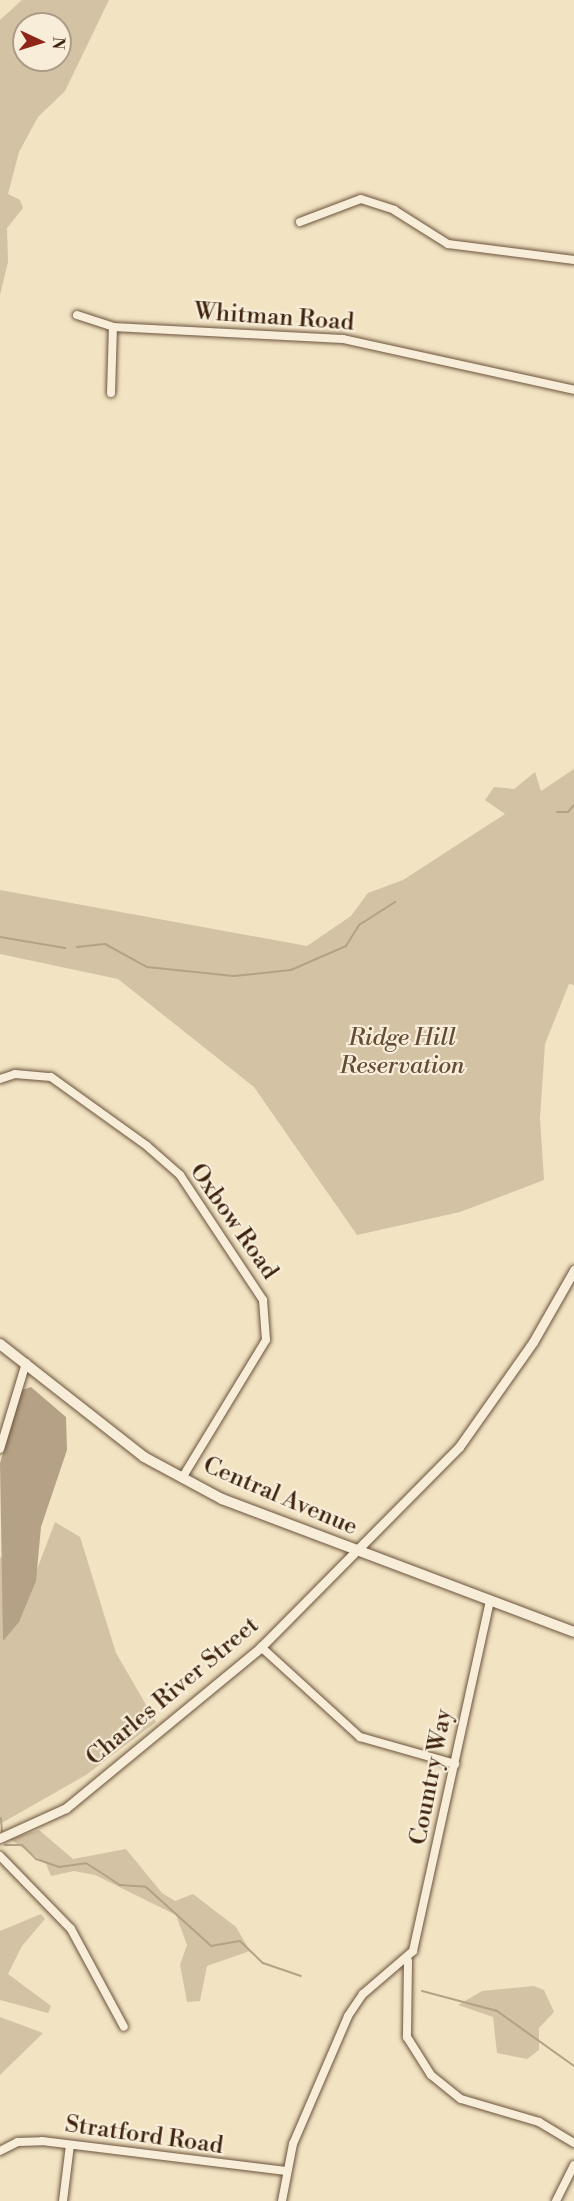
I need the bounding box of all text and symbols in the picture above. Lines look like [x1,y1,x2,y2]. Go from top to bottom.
north arrow [12,12,72,72]
text: N [48,36,68,50]
street label: Whitman Road [193,298,355,338]
park label: Ridge Hill Reservation [340,1025,464,1081]
street label: Oxbow Road [183,1159,283,1285]
street label: Central Avenue [198,1452,362,1542]
street label: Charles River Street [81,1611,265,1773]
street label: Country Way [405,1706,459,1848]
street label: Stratford Road [63,2111,225,2161]

